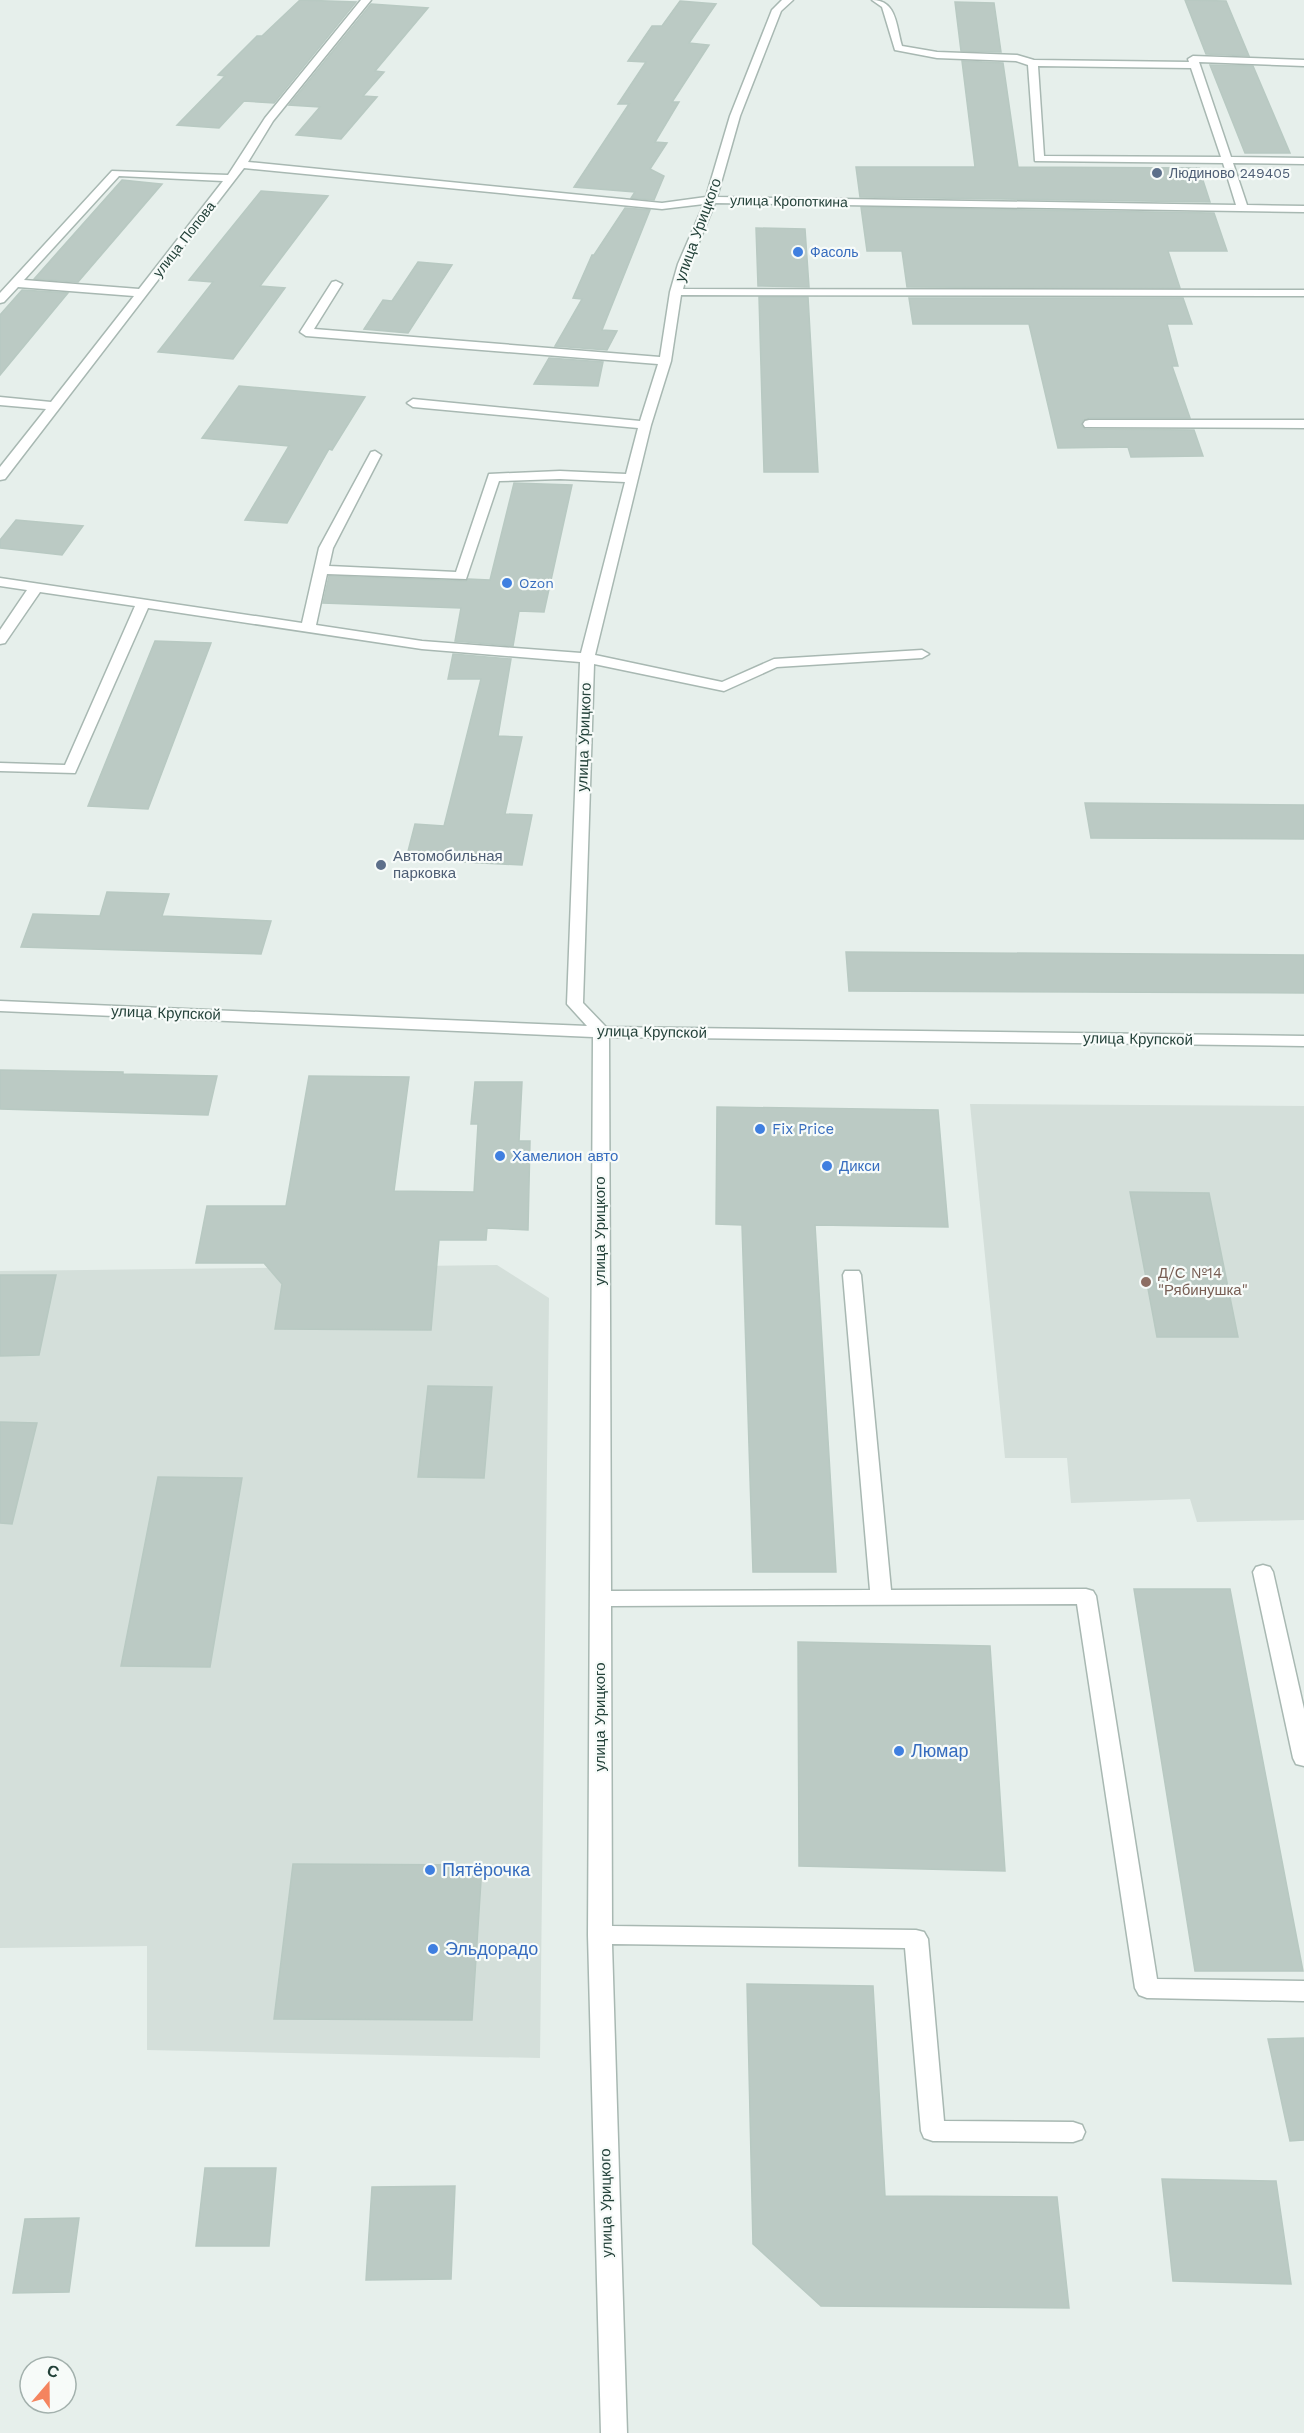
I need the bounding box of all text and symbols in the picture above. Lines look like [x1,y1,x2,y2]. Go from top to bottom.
place label: Людиново 249405 [1169,165,1290,181]
marker: Людиново 249405 [1150,166,1164,180]
street label: улица Урицкого [671,176,725,284]
street label: улица Кропоткина [730,192,848,210]
street label: улица Попова [150,198,219,280]
place label: Фасоль [810,244,859,260]
marker: Фасоль [791,245,805,259]
place label: Ozon [519,575,554,591]
marker: Ozon [500,576,514,590]
street label: улица Урицкого [573,682,595,792]
place label: Автомобильная парковка [393,847,503,882]
marker: Автомобильная парковка [374,858,388,872]
street label: улица Крупской [111,1002,221,1024]
street label: улица Крупской [597,1022,707,1042]
street label: улица Крупской [1083,1029,1193,1049]
place label: Fix Price [772,1120,834,1138]
marker: Fix Price [753,1122,767,1136]
place label: Хамелион авто [512,1147,618,1165]
marker: Хамелион авто [493,1149,507,1163]
place label: Дикси [839,1157,880,1175]
marker: Дикси [820,1159,834,1173]
street label: улица Урицкого [591,1176,609,1286]
place label: Д/С №14 "Рябинушка" [1158,1264,1248,1299]
marker: Д/С №14 "Рябинушка" [1139,1275,1153,1289]
street label: улица Урицкого [591,1662,609,1772]
place label: Люмар [911,1740,969,1761]
marker: Люмар [892,1744,906,1758]
place label: Пятёрочка [442,1859,531,1880]
marker: Пятёрочка [423,1863,437,1877]
place label: Эльдорадо [445,1938,538,1959]
marker: Эльдорадо [426,1942,440,1956]
street label: улица Урицкого [596,2148,616,2258]
north arrow [18,2355,78,2415]
text: С [44,2360,62,2382]

